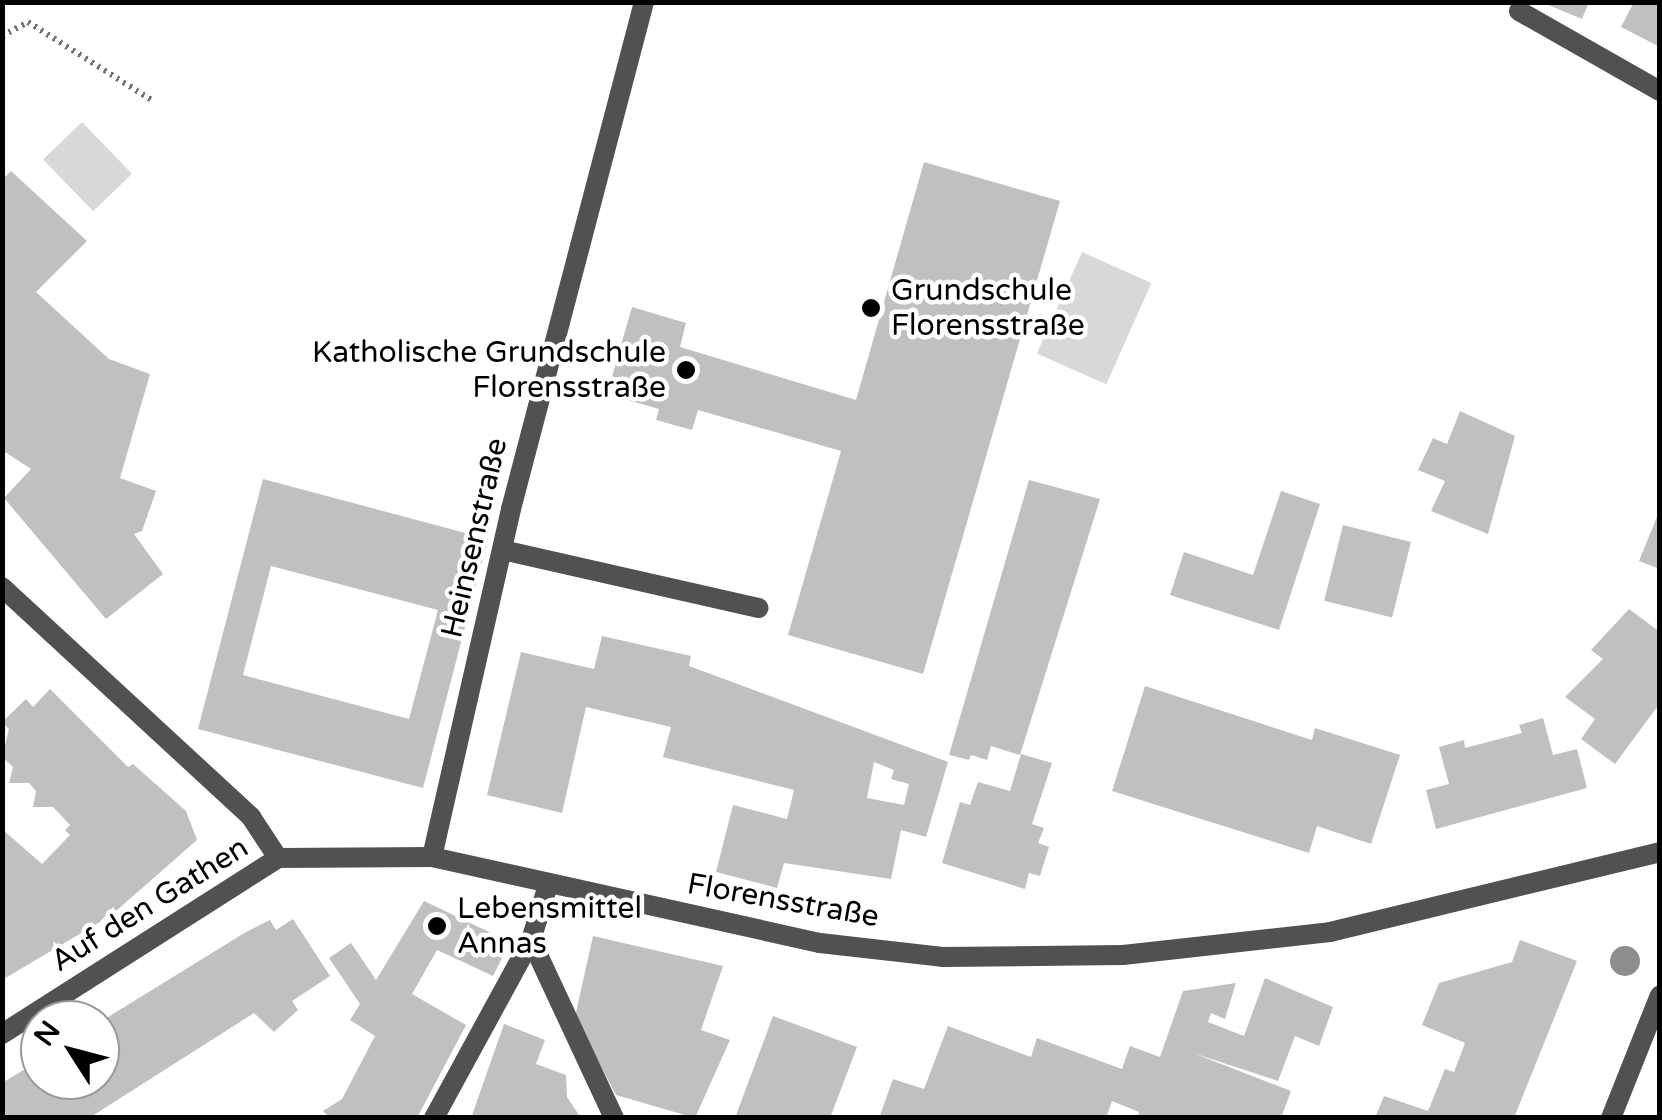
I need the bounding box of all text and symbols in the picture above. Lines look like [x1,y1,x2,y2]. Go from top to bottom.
place label: Grundschule Florensstraße [891,273,1085,344]
marker: Grundschule Florensstraße [860,297,882,319]
place label: Katholische Grundschule Florensstraße [312,335,666,406]
marker: Katholische Grundschule Florensstraße [675,359,697,381]
street label: Heinsenstraße [435,435,515,641]
street label: Auf den Gathen [45,830,255,980]
street label: Florensstraße [684,866,882,936]
place label: Lebensmittel Annas [457,891,642,962]
marker: Lebensmittel Annas [426,915,448,937]
north arrow [20,1000,120,1100]
text: N [27,1014,68,1053]

